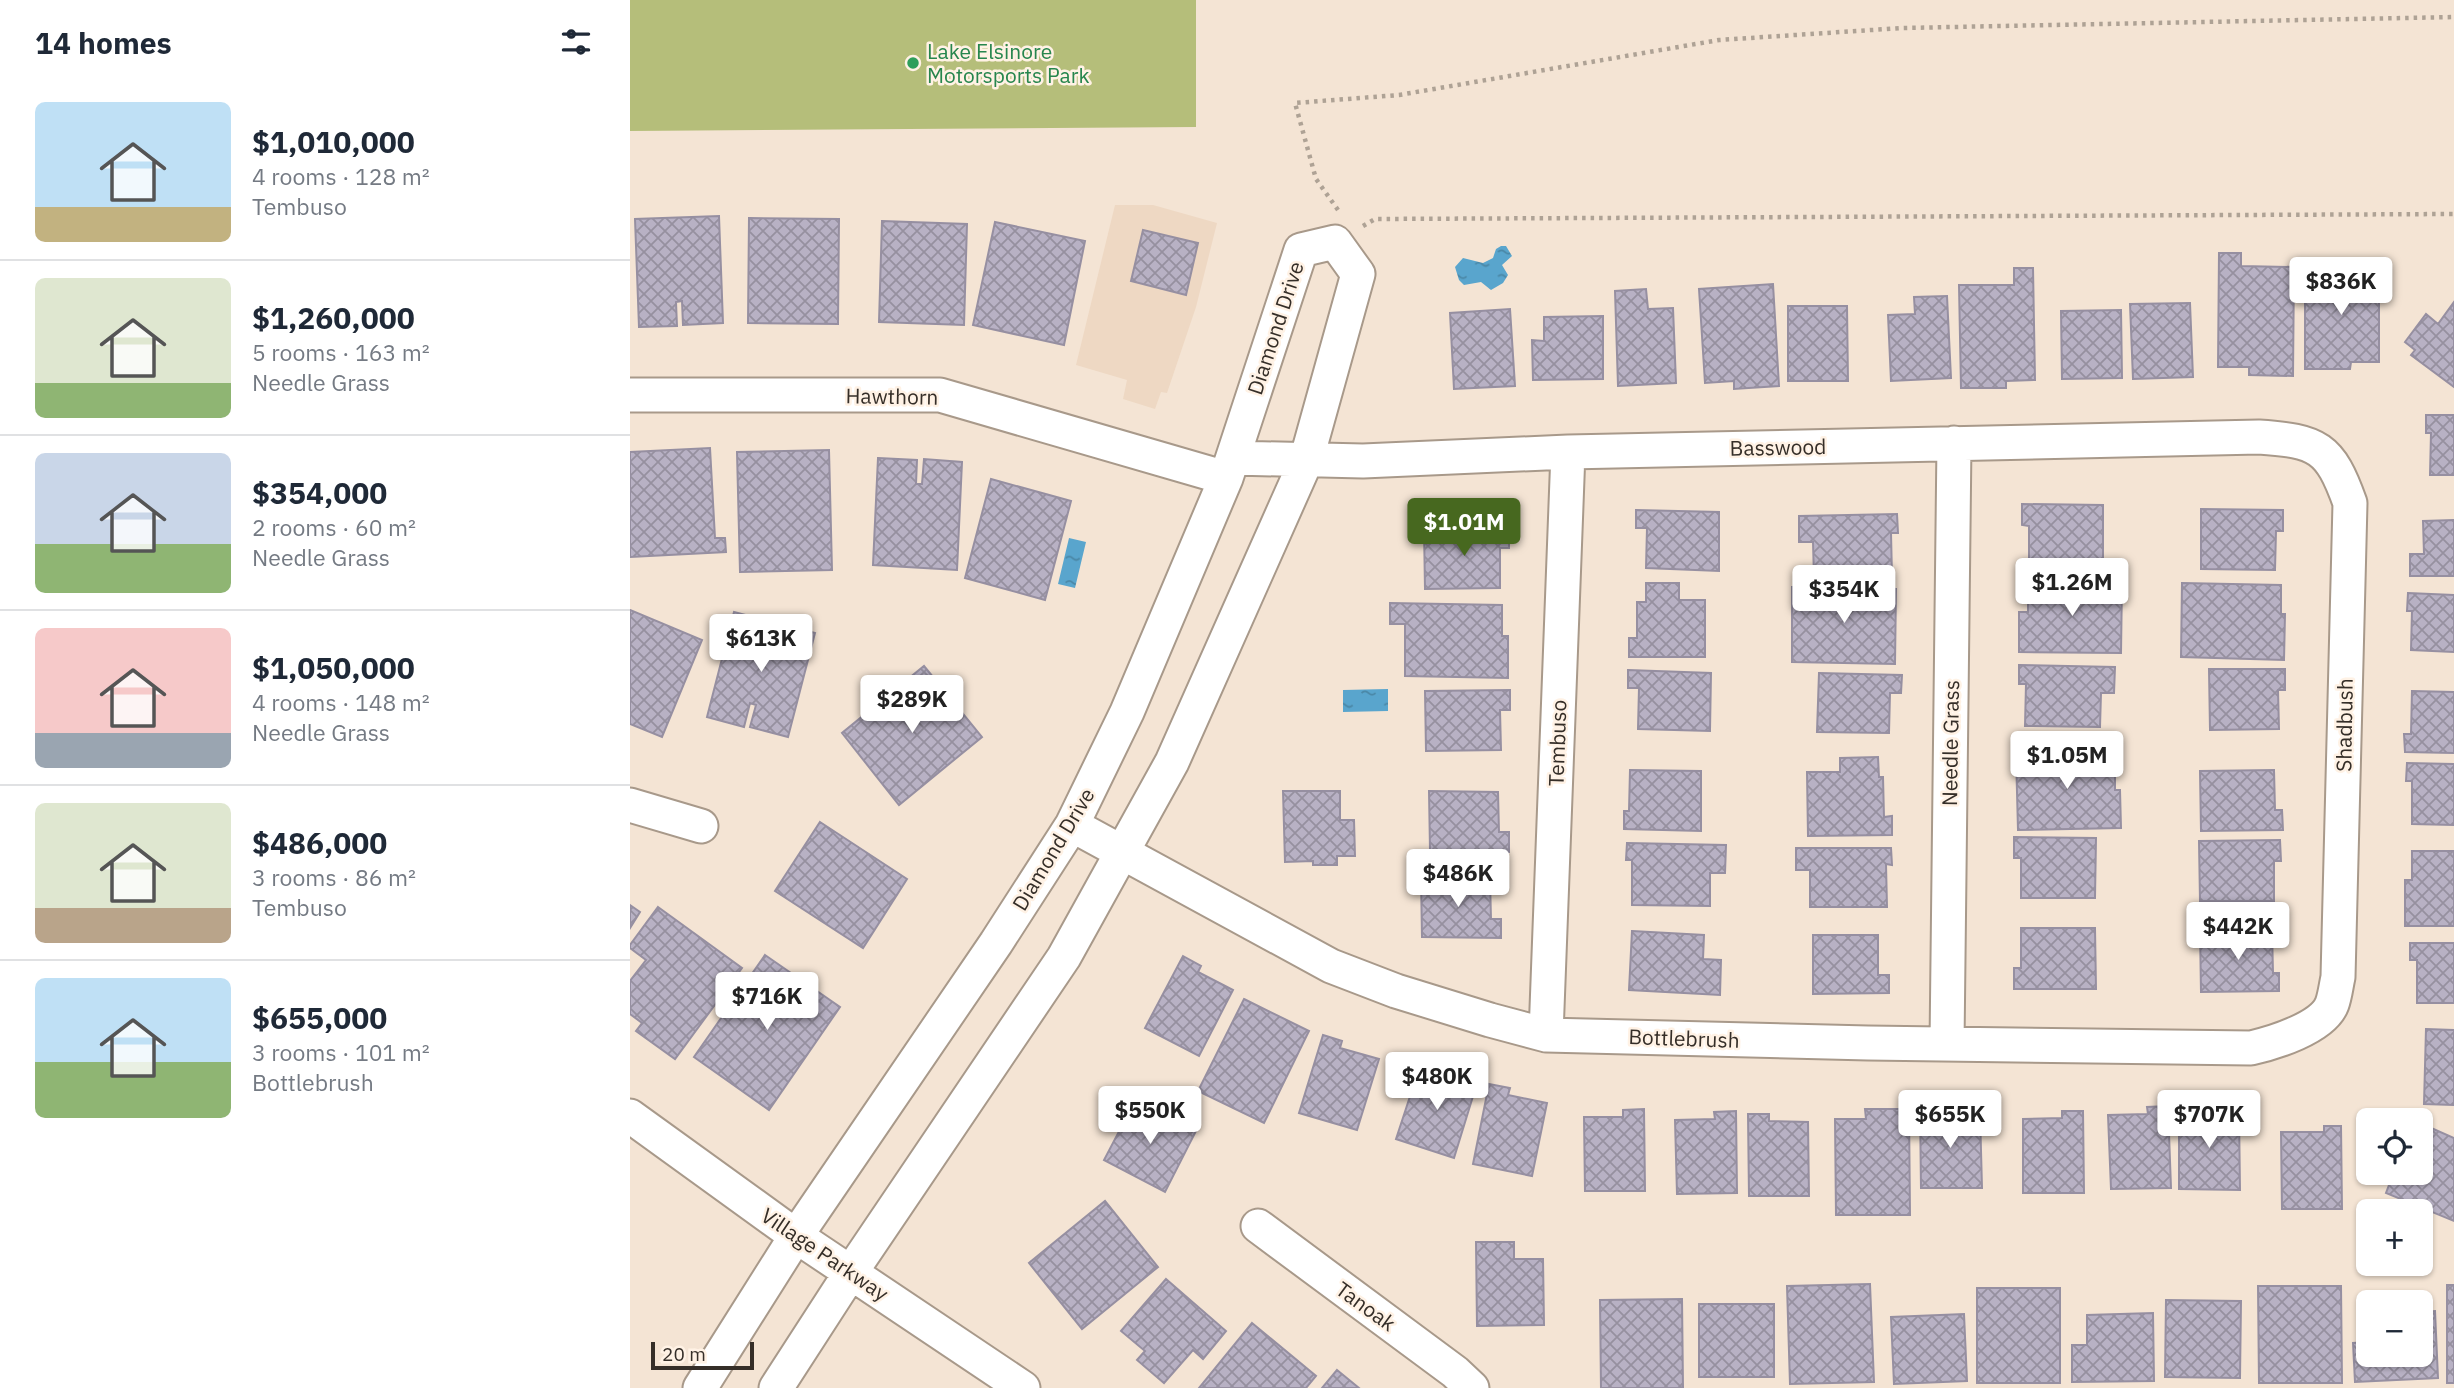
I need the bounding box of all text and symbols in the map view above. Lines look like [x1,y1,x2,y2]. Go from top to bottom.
text: 14 homes [35,23,172,62]
icon: filters [557,23,595,61]
place label: Lake Elsinore Motorsports Park [927,37,1090,89]
marker: Lake Elsinore Motorsports Park [905,55,921,71]
text: $1,010,000 [252,122,415,161]
icon: home [91,130,175,214]
text: 4 rooms · 128 m² [252,161,430,191]
text: Tembuso [252,191,347,221]
street label: Diamond Drive [1240,258,1310,398]
pin: $836K [2292,258,2390,317]
text: $836K [2305,265,2377,295]
text: $1,260,000 [252,298,415,337]
icon: home [91,306,175,390]
text: 5 rooms · 163 m² [252,337,430,367]
text: Needle Grass [252,367,390,397]
street label: Hawthorn [845,381,939,411]
street label: Basswood [1729,432,1827,462]
text: $354,000 [252,473,387,512]
icon: home [91,481,175,565]
pin: $1.01M [1407,498,1521,558]
text: $1.01M [1423,506,1505,536]
text: 2 rooms · 60 m² [252,512,416,542]
text: Needle Grass [252,542,390,572]
pin: $1.26M [2015,558,2129,618]
pin: $354K [1795,566,1893,625]
text: $1.26M [2031,566,2113,596]
text: $354K [1808,573,1880,603]
pin: $613K [712,614,810,674]
text: $613K [725,622,797,652]
text: $1,050,000 [252,648,415,687]
icon: home [91,656,175,740]
pin: $289K [863,676,961,735]
street label: Shadbush [2329,678,2359,772]
street label: Needle Grass [1935,680,1965,806]
text: $289K [876,683,948,713]
text: 4 rooms · 148 m² [252,687,430,717]
street label: Tembuso [1541,699,1573,787]
text: Needle Grass [252,717,390,747]
pin: $1.05M [2010,732,2124,791]
text: $1.05M [2026,739,2108,769]
street label: Diamond Drive [1005,782,1101,916]
text: $486,000 [252,823,387,862]
icon: home [91,831,175,915]
pin: $486K [1409,850,1507,909]
text: $486K [1422,857,1494,887]
text: 3 rooms · 86 m² [252,862,416,892]
text: Tembuso [252,892,347,922]
pin: $442K [2189,902,2287,962]
text: $442K [2202,910,2274,940]
pin: $716K [718,972,816,1032]
text: $716K [731,980,803,1010]
text: $655,000 [252,998,387,1037]
icon: home [91,1006,175,1090]
street label: Bottlebrush [1628,1022,1740,1054]
text: 3 rooms · 101 m² [252,1037,430,1067]
pin: $480K [1388,1052,1486,1112]
text: $480K [1401,1060,1473,1090]
text: Bottlebrush [252,1067,374,1097]
pin: $550K [1101,1086,1199,1146]
pin: $655K [1901,1090,1999,1150]
pin: $707K [2160,1090,2258,1150]
text: $550K [1114,1094,1186,1124]
text: $655K [1914,1098,1986,1128]
text: $707K [2173,1098,2245,1128]
map controls [2356,1108,2433,1367]
button: locate [2356,1108,2433,1185]
button: + [2356,1199,2433,1276]
street label: Village Parkway [756,1201,895,1307]
street label: Tanoak [1330,1275,1402,1337]
button: − [2356,1290,2433,1367]
scale bar [651,1339,754,1371]
text: 20 m [662,1342,706,1366]

